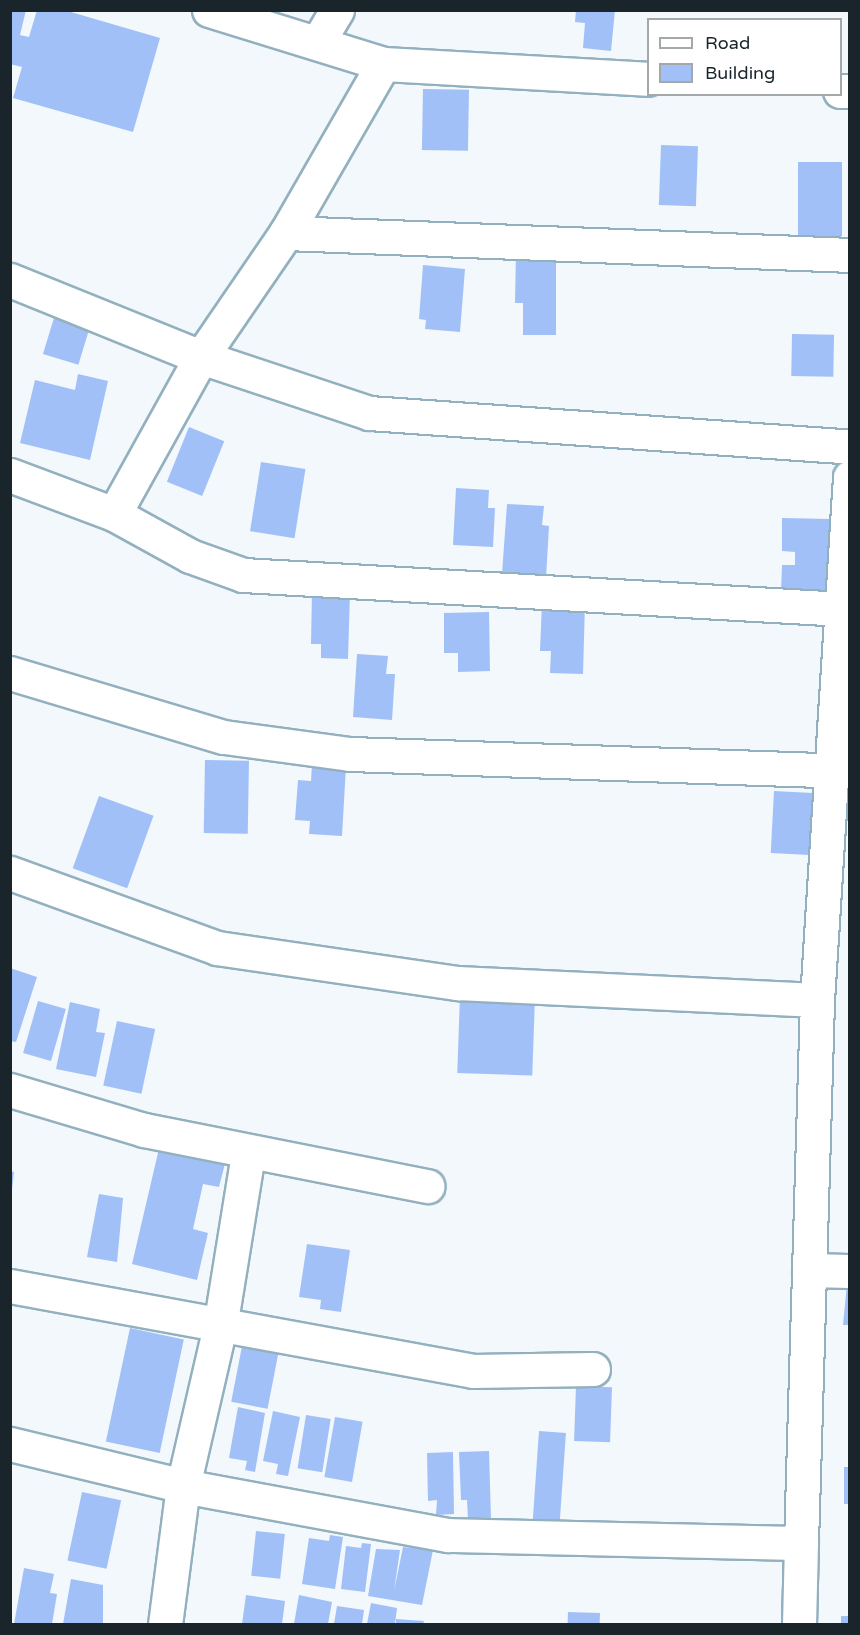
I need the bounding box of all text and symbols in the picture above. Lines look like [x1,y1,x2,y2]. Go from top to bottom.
legend [647,18,842,96]
text: Road [705,32,750,54]
text: Building [705,62,775,84]

